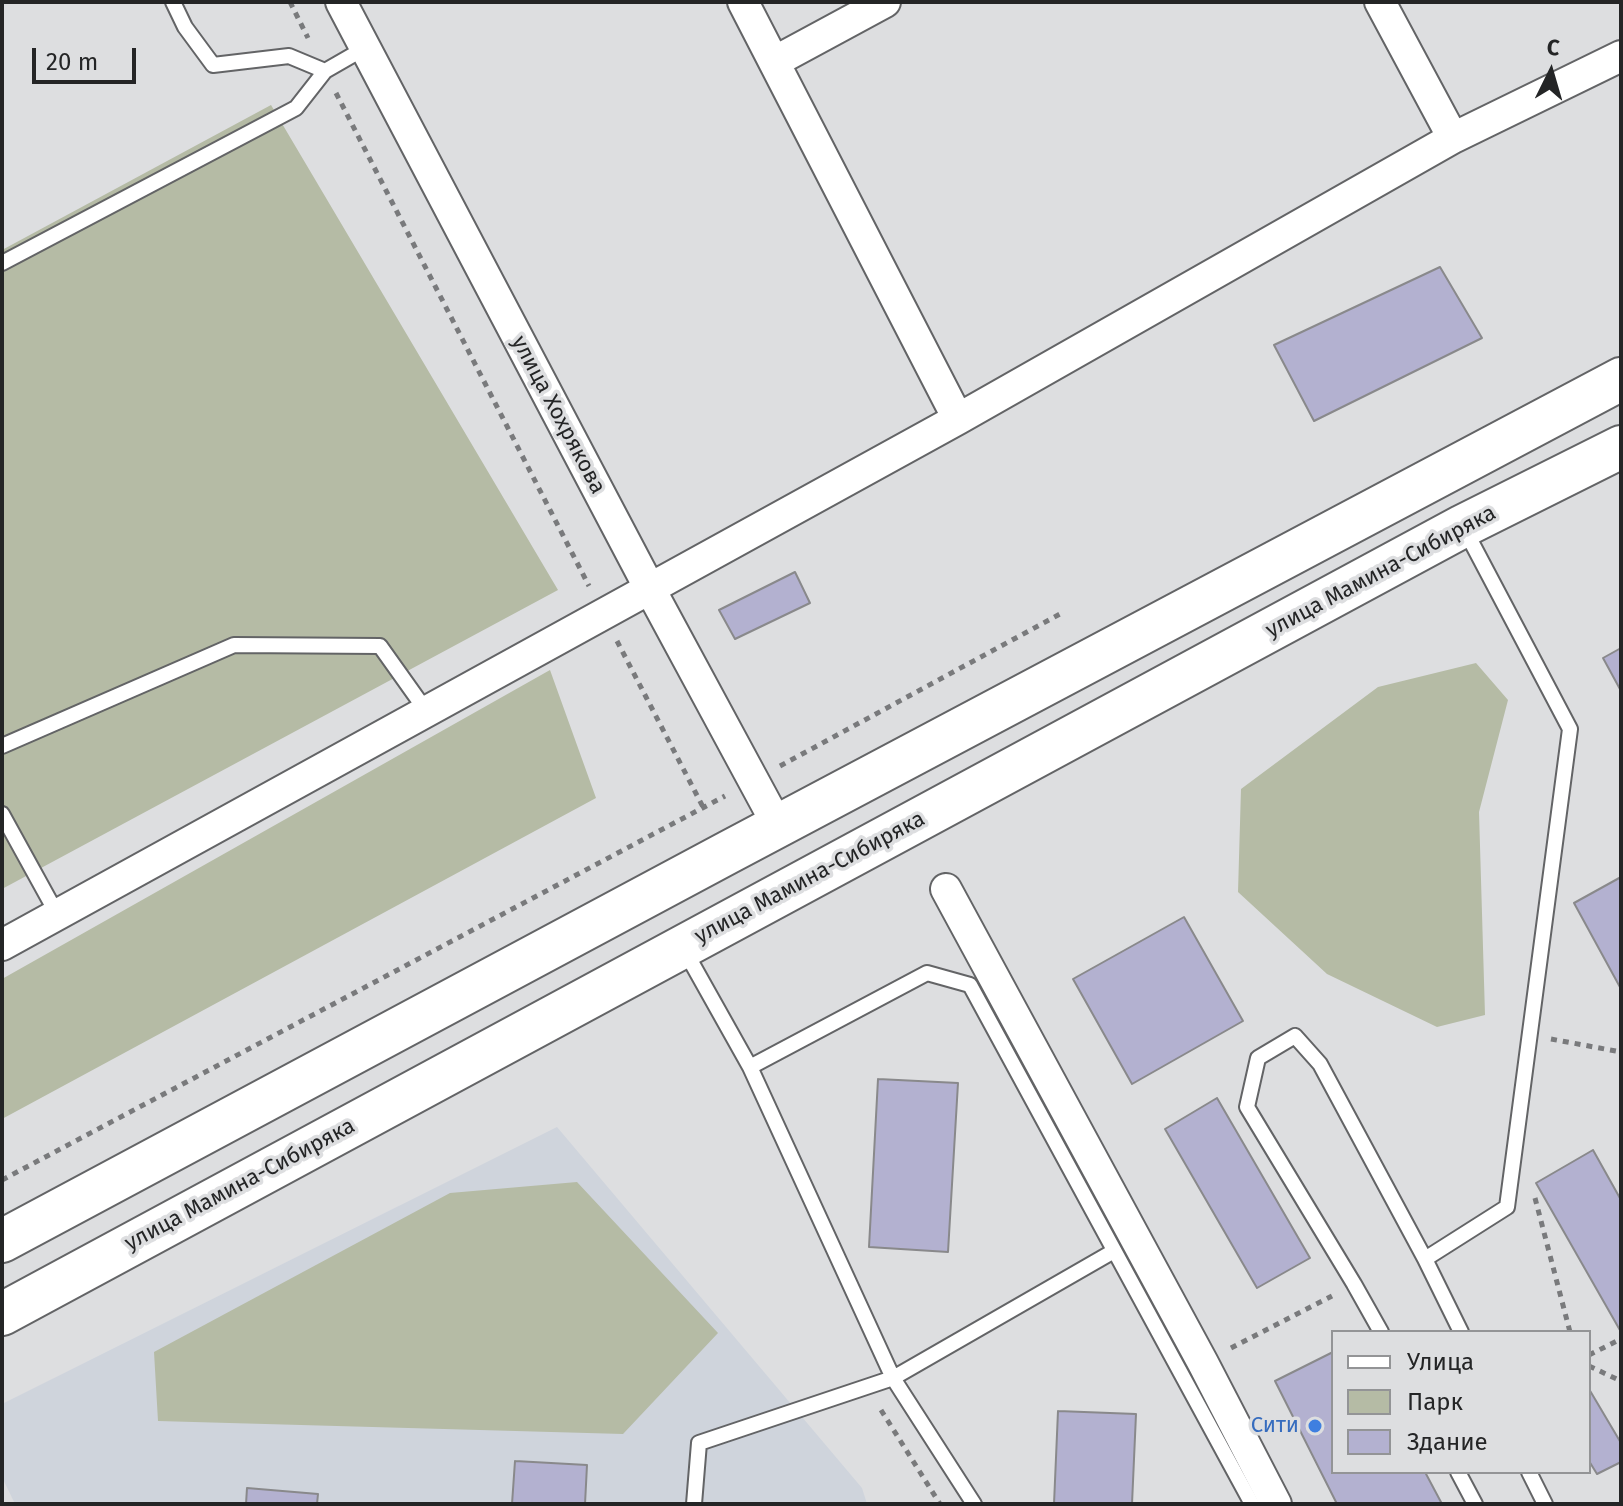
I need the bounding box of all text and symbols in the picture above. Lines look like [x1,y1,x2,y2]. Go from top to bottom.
scale bar [36,32,140,82]
north arrow [1511,32,1591,112]
text: С [1546,34,1561,62]
text: 20 m [46,48,98,76]
street label: улица Хохрякова [505,331,611,499]
street label: улица Мамина-Сибиряка [1261,500,1501,644]
street label: улица Мамина-Сибиряка [690,806,930,950]
street label: улица Мамина-Сибиряка [120,1113,360,1257]
legend [1331,1330,1591,1474]
text: Улица [1407,1348,1474,1376]
text: Парк [1407,1388,1463,1416]
place label: Сити [1251,1413,1299,1439]
marker: Сити [1306,1417,1324,1435]
text: Здание [1407,1428,1488,1456]

